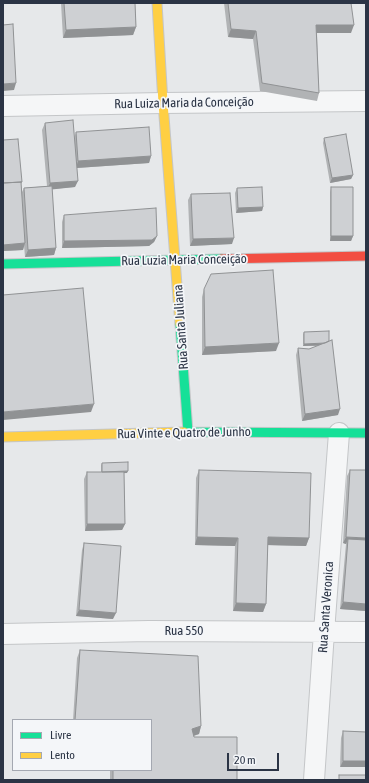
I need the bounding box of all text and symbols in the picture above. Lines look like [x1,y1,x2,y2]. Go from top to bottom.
street label: Rua Luiza Maria da Conceição [114,94,254,112]
street label: Rua Luzia Maria Conceição [121,251,247,269]
street label: Rua Santa Juliana [170,284,192,370]
street label: Rua Vinte e Quatro de Junho [117,424,251,442]
street label: Rua Santa Veronica [315,561,337,653]
street label: Rua 550 [165,623,203,639]
legend [12,719,152,771]
text: Livre [50,728,71,742]
scale bar [229,745,281,771]
text: Lento [50,748,75,762]
text: 20 m [234,753,256,767]

